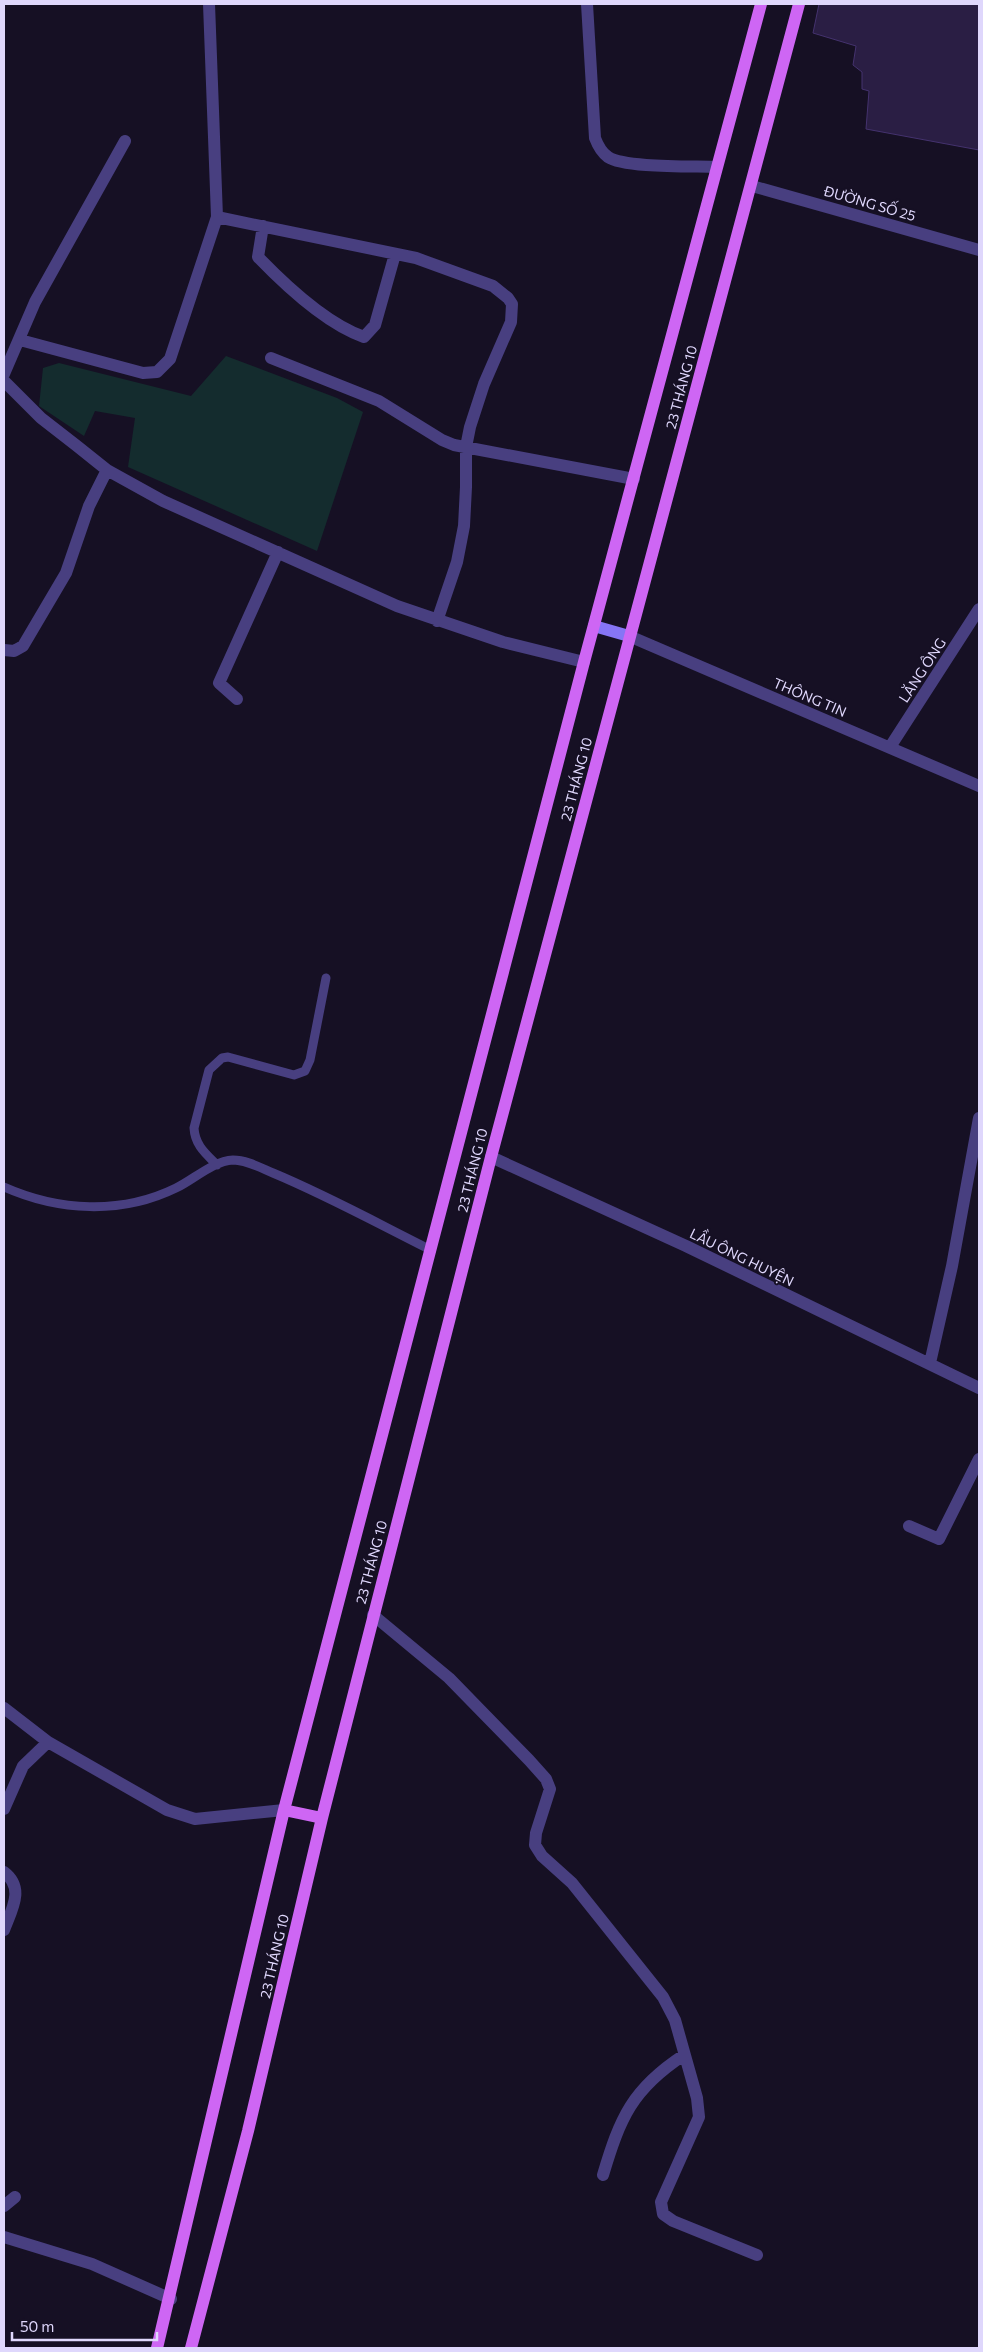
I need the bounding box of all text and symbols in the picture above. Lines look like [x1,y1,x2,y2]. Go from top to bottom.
street label: ĐƯỜNG SỐ 25 [821,180,918,224]
street label: 23 THÁNG 10 [662,343,700,431]
street label: LĂNG ÔNG [895,635,949,705]
street label: THÔNG TIN [771,674,849,720]
street label: 23 THÁNG 10 [557,735,595,823]
street label: 23 THÁNG 10 [453,1126,491,1214]
street label: LẦU ÔNG HUYỆN [687,1224,797,1290]
street label: 23 THÁNG 10 [352,1518,390,1606]
street label: 23 THÁNG 10 [256,1912,292,2000]
scale bar [12,2310,158,2342]
text: 50 m [20,2317,54,2335]

